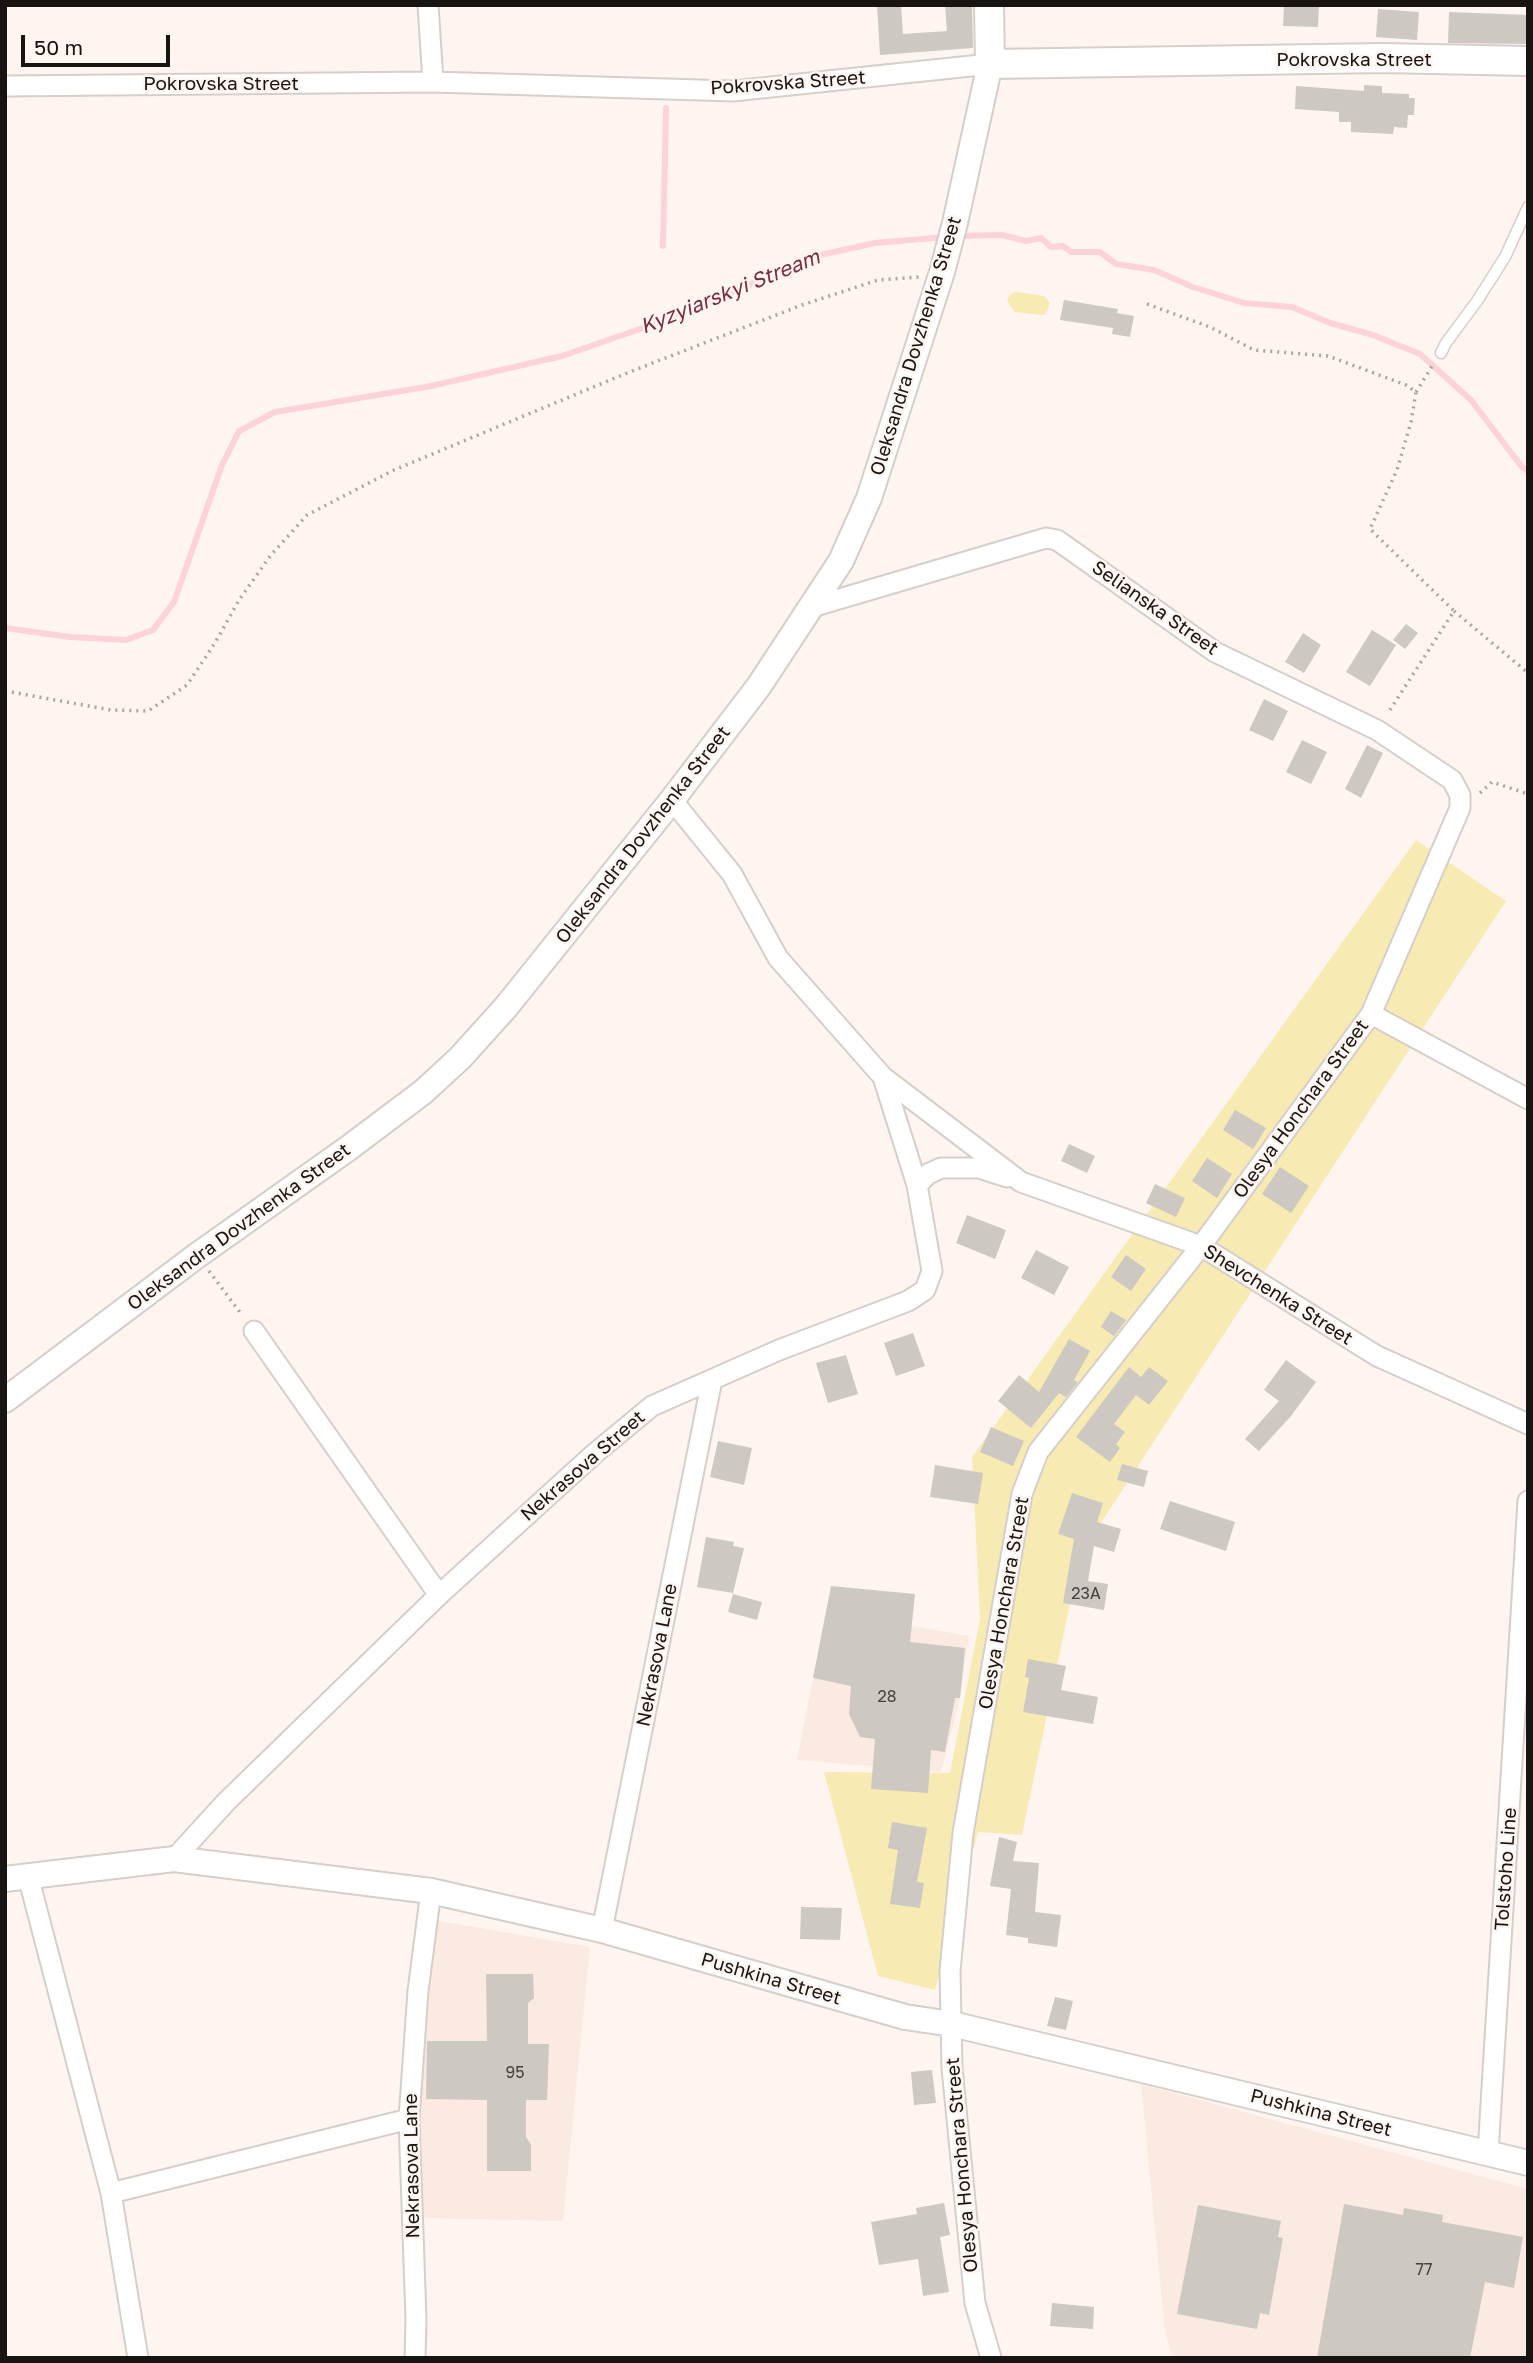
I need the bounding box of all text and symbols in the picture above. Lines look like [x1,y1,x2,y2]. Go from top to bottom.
scale bar [24,21,173,65]
text: 50 m [34,34,83,60]
street label: Pokrovska Street [1276,49,1432,71]
street label: Pokrovska Street [710,66,866,100]
street label: Pokrovska Street [143,73,299,95]
street label: Oleksandra Dovzhenka Street [866,214,966,478]
water label: Kyzyiarskyi Stream [636,244,824,340]
street label: Selianska Street [1087,556,1223,660]
street label: Oleksandra Dovzhenka Street [551,722,735,948]
street label: Olesya Honchara Street [1228,1015,1374,1203]
street label: Oleksandra Dovzhenka Street [123,1138,355,1316]
street label: Shevchenka Street [1199,1240,1357,1350]
street label: Nekrasova Street [516,1406,650,1526]
street label: Olesya Honchara Street [974,1495,1034,1711]
street label: Nekrasova Lane [632,1582,682,1728]
house number: 23А [1071,1584,1101,1604]
house number: 28 [877,1687,897,1707]
street label: Tolstoho Line [1490,1807,1522,1931]
street label: Pushkina Street [698,1948,844,2010]
street label: Olesya Honchara Street [941,2056,983,2274]
house number: 95 [506,2063,524,2083]
street label: Pushkina Street [1248,2084,1394,2142]
street label: Nekrasova Lane [399,2093,425,2239]
house number: 77 [1416,2260,1432,2280]

